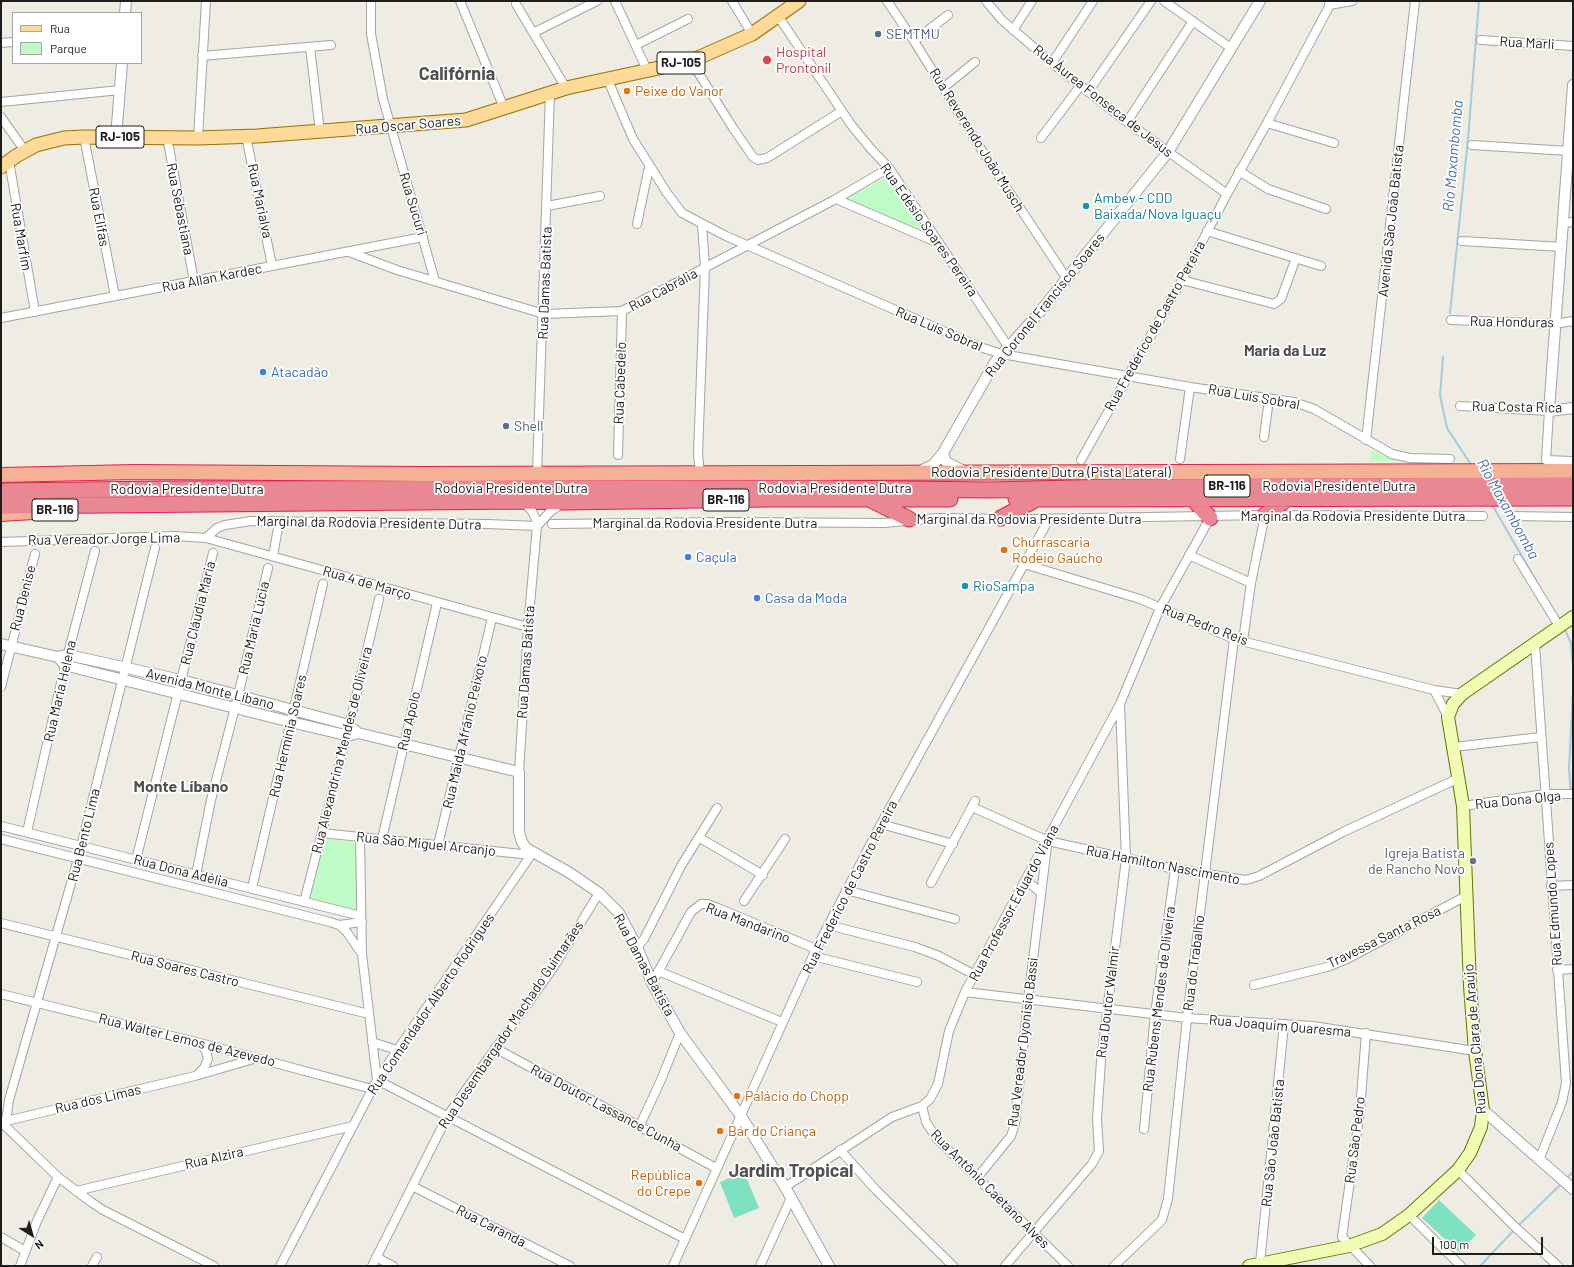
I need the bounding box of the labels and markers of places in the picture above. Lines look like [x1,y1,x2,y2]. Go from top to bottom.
place label: SEMTMU [886,26,940,42]
marker: SEMTMU [873,29,883,39]
place label: Hospital Prontonil [776,44,831,76]
marker: Hospital Prontonil [761,54,773,66]
place label: Peixe do Vanor [635,83,724,99]
marker: Peixe do Vanor [622,86,632,96]
place label: Ambev - CDD Baixada/Nova Iguaçu [1094,190,1221,222]
marker: Ambev - CDD Baixada/Nova Iguaçu [1081,201,1091,211]
place label: Atacadão [271,364,328,380]
marker: Atacadão [258,367,268,377]
place label: Shell [514,418,544,434]
marker: Shell [501,421,511,431]
place label: Churrascaria Rodeio Gaúcho [1012,534,1103,566]
marker: Churrascaria Rodeio Gaúcho [999,545,1009,555]
place label: Caçula [696,549,737,565]
marker: Caçula [683,552,693,562]
place label: RioSampa [973,578,1035,594]
marker: RioSampa [960,581,970,591]
place label: Casa da Moda [765,590,847,606]
marker: Casa da Moda [752,593,762,603]
place label: Igreja Batista de Rancho Novo [1368,845,1465,878]
marker: Igreja Batista de Rancho Novo [1468,856,1478,866]
place label: Palácio do Chopp [745,1088,849,1104]
marker: Palácio do Chopp [732,1091,742,1101]
place label: Bar do Criança [728,1123,816,1139]
marker: Bar do Criança [715,1126,725,1136]
place label: República do Crepe [631,1167,691,1200]
marker: República do Crepe [694,1178,704,1188]

